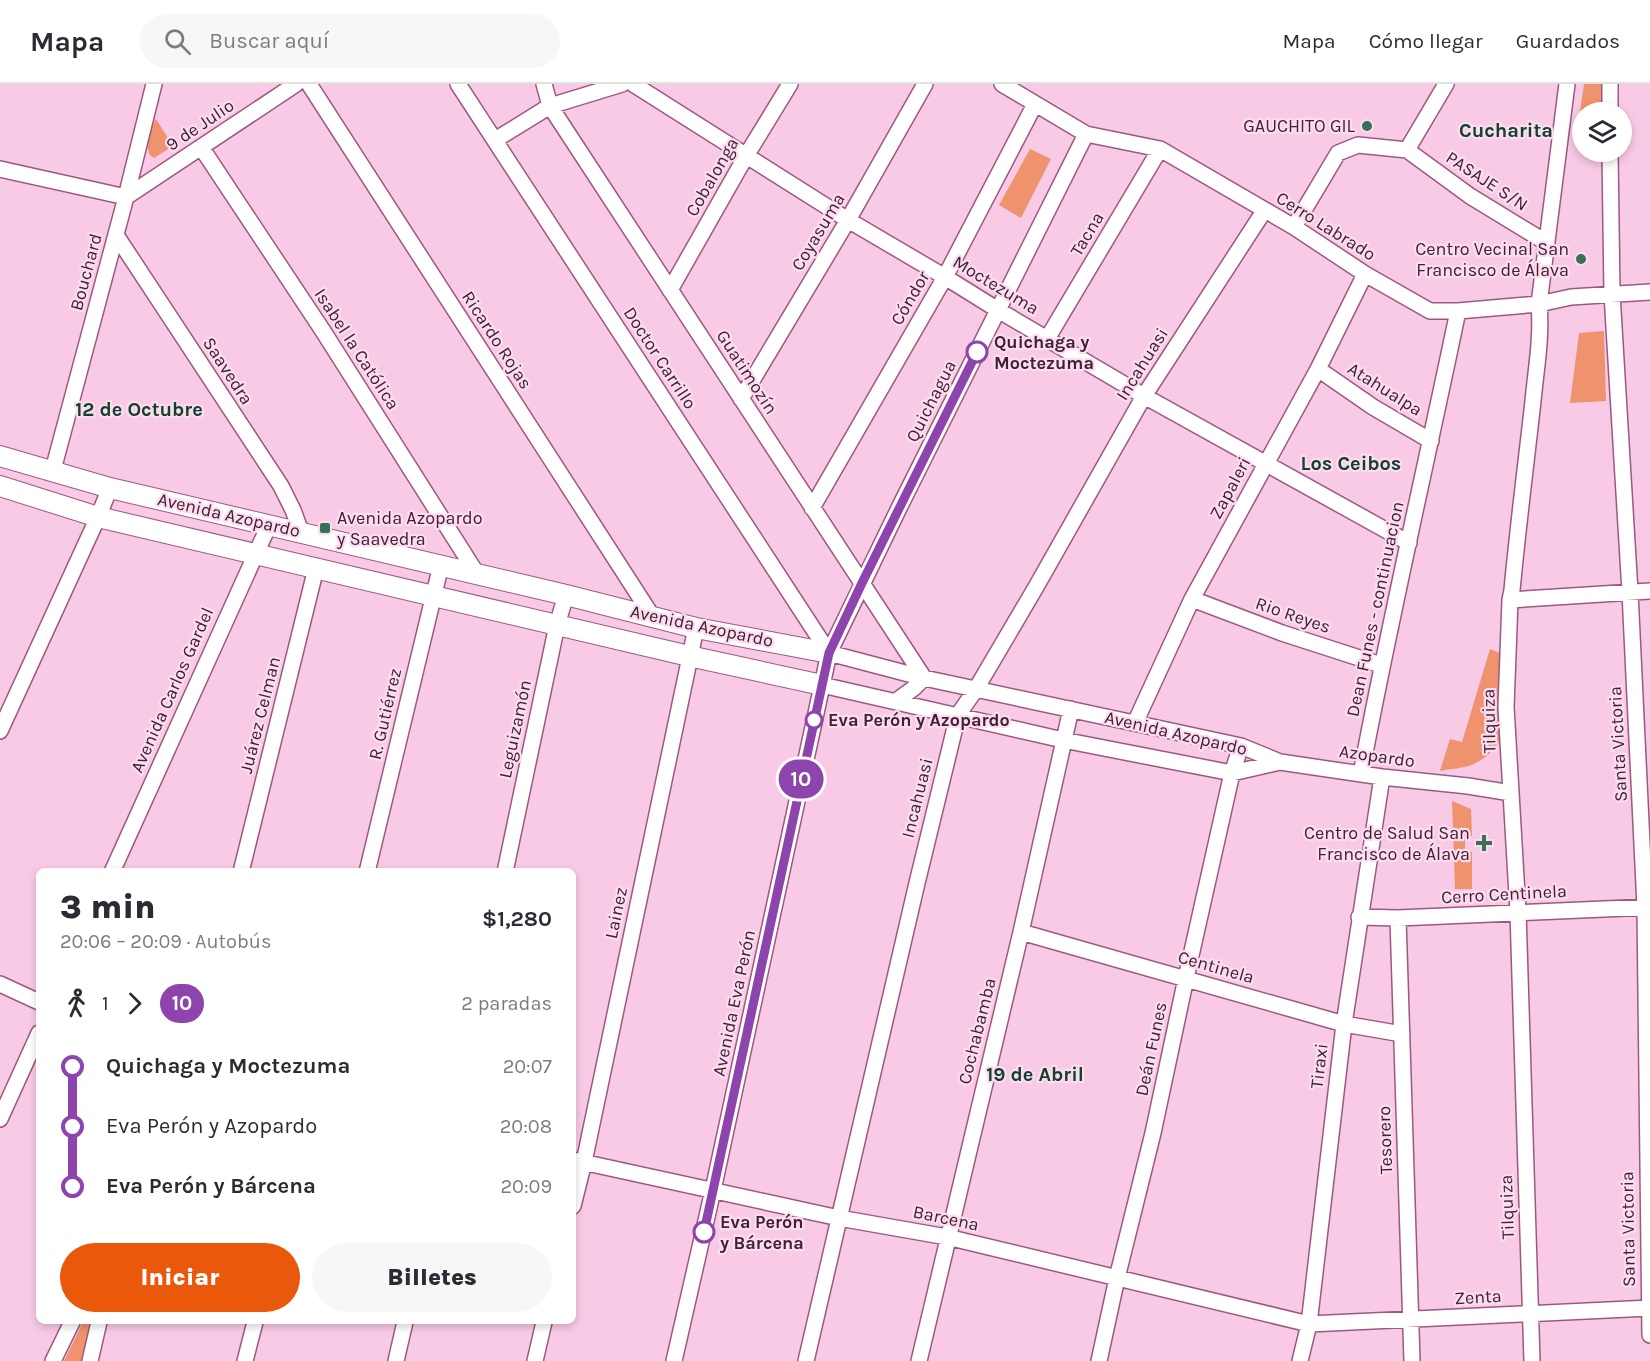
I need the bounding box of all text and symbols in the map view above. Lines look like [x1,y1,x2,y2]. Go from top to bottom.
search box [140,14,560,68]
text: Mapa [30,25,104,58]
icon: search [161,25,194,58]
text: Buscar aquí [209,28,329,54]
text: Mapa [1282,29,1336,53]
text: Cómo llegar [1369,29,1483,53]
text: Guardados [1516,29,1620,53]
street label: 9 de Julio [162,94,238,156]
map controls [1572,102,1632,162]
button: layers [1572,102,1632,162]
place label: GAUCHITO GIL [1243,115,1356,137]
marker: GAUCHITO GIL [1360,119,1374,133]
district label: Cucharita [1459,119,1553,142]
street label: Cobalonga [681,134,743,220]
street label: PASAJE S/N [1442,146,1532,216]
street label: Cerro Labrado [1272,187,1380,265]
street label: Coyasuma [786,189,850,275]
street label: Tacna [1065,208,1109,260]
street label: Bouchard [65,231,107,313]
place label: Centro Vecinal San Francisco de Álava [1415,238,1569,281]
street label: Moctezuma [949,251,1043,319]
marker: Centro Vecinal San Francisco de Álava [1574,252,1588,266]
street label: Cóndor [886,267,934,329]
street label: Isabel la Católica [310,284,404,414]
street label: Ricardo Rojas [457,287,537,393]
street label: Doctor Carrillo [619,303,701,413]
street label: Incahuasi [1111,324,1173,404]
street label: Guatimozín [712,326,782,418]
place label: Quichaga y Moctezuma [994,331,1094,374]
street label: Saavedra [198,333,258,409]
marker: Quichaga y Moctezuma [966,341,988,363]
street label: Quichagua [901,356,961,446]
street label: Atahualpa [1343,357,1427,421]
district label: 12 de Octubre [75,398,203,421]
district label: Los Ceibos [1301,452,1401,475]
street label: Zapaleri [1205,453,1255,523]
street label: Avenida Azopardo [156,488,302,542]
street label: Dean Funes - continuacion [1341,499,1409,719]
place label: Avenida Azopardo y Saavedra [336,507,482,550]
marker: Avenida Azopardo y Saavedra [318,521,332,535]
street label: Rio Reyes [1253,592,1333,638]
street label: Avenida Azopardo [629,600,775,652]
street label: Avenida Carlos Gardel [126,604,218,776]
street label: Juárez Celman [235,654,285,776]
street label: R. Gutiérrez [364,666,406,762]
street label: Leguizamón [494,678,536,780]
street label: Santa Victoria [1604,686,1632,802]
street label: Tilquiza [1477,688,1501,754]
street label: Avenida Azopardo [1103,706,1249,760]
place label: Eva Perón y Azopardo [828,709,1010,731]
marker: Eva Perón y Azopardo [805,711,823,729]
street label: Azopardo [1338,740,1416,772]
street label: Incahuasi [896,756,938,840]
line badge: 10 [774,760,828,798]
text: 10 [791,767,811,791]
place label: Centro de Salud San Francisco de Álava [1304,822,1470,865]
marker: Centro de Salud San Francisco de Álava [1475,834,1493,852]
street label: Cerro Centinela [1441,880,1567,908]
street label: Lainez [600,885,632,941]
text: 3 min [60,888,155,926]
text: $1,280 [482,906,552,932]
street label: Avenida Eva Perón [708,928,760,1078]
text: 20:06 – 20:09 · Autobús [60,930,271,953]
street label: Centinela [1175,946,1257,988]
street label: Cochabamba [953,975,1001,1087]
icon: walk [60,987,93,1020]
icon: forward [118,987,151,1020]
text: 10 [172,991,192,1015]
text: 1 [102,992,109,1015]
text: 2 paradas [461,992,552,1015]
street label: Deán Funes [1130,1000,1172,1098]
street label: Tiraxi [1305,1042,1333,1090]
text: Quichaga y Moctezuma [106,1053,350,1079]
text: 20:07 [503,1055,552,1078]
district label: 19 de Abril [986,1063,1084,1086]
street label: Tesorero [1373,1105,1397,1175]
text: Eva Perón y Azopardo [106,1113,317,1139]
text: 20:08 [500,1115,552,1138]
street label: Santa Victoria [1616,1171,1640,1287]
text: Eva Perón y Bárcena [106,1173,316,1199]
street label: Tilquiza [1495,1174,1519,1240]
text: 20:09 [500,1175,552,1198]
street label: Barcena [911,1200,981,1236]
place label: Eva Perón y Bárcena [720,1211,804,1254]
marker: Eva Perón y Bárcena [693,1221,715,1243]
button: Iniciar [60,1243,300,1312]
button: Billetes [312,1243,552,1312]
street label: Zenta [1454,1285,1502,1309]

